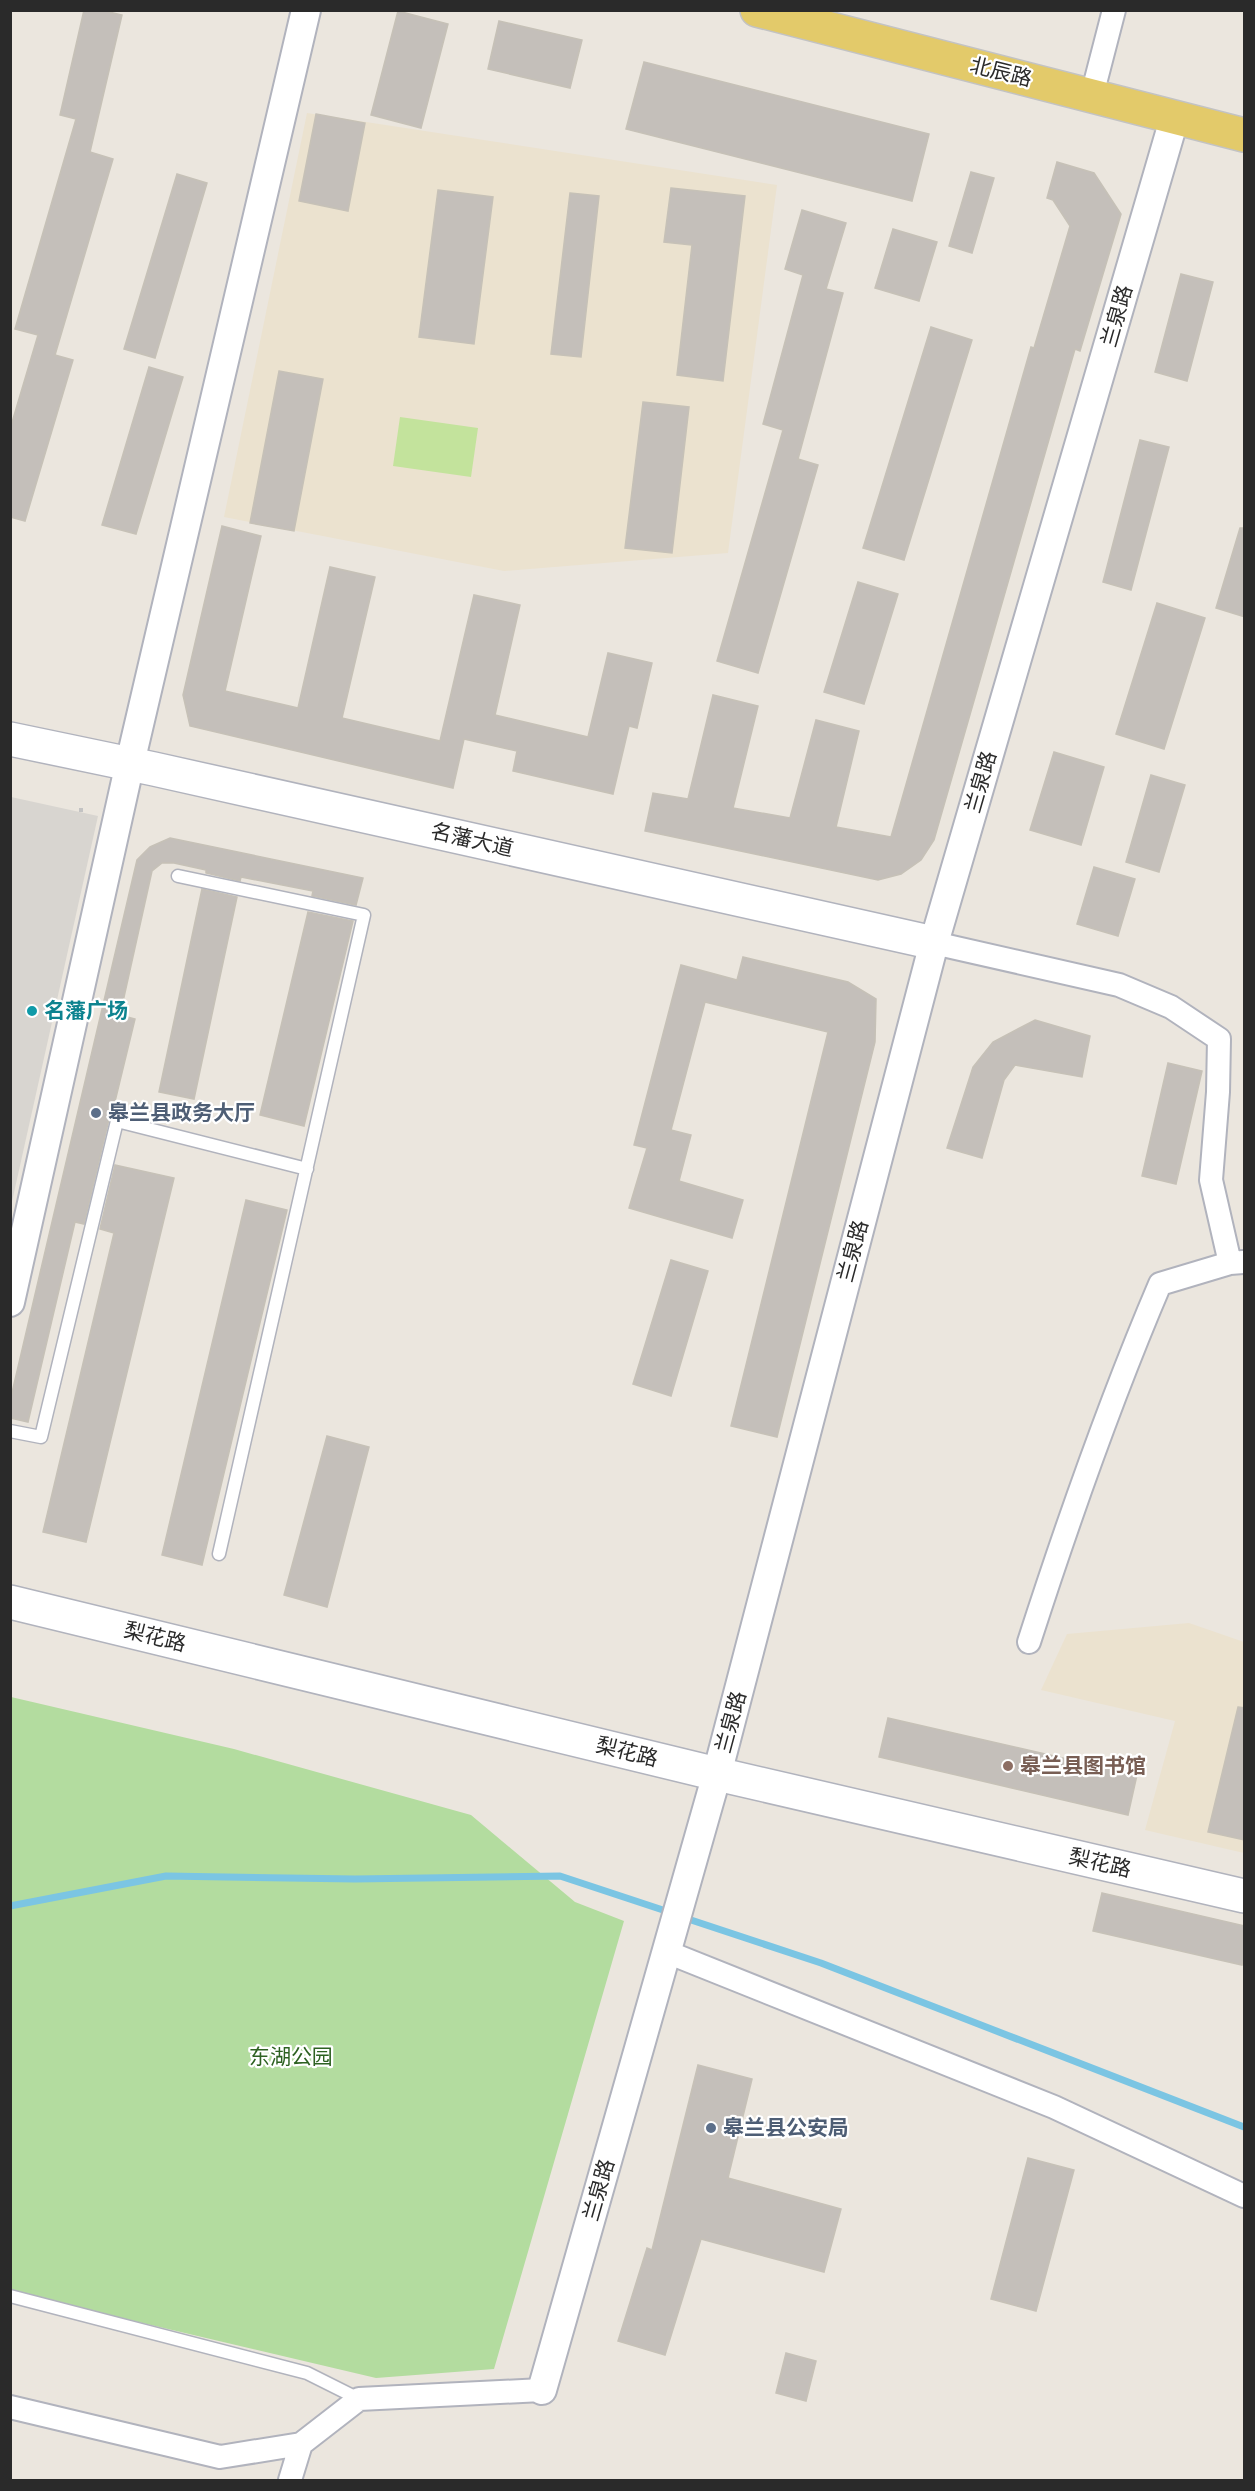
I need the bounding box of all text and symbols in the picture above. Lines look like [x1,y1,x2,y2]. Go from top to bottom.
street label: 北辰路 [968,53,1034,91]
street label: 兰泉路 [1097,282,1137,350]
street label: 兰泉路 [961,748,1001,816]
street label: 名藩大道 [428,819,516,861]
place label: 名藩广场 [44,999,128,1023]
marker: 名藩广场 [25,1004,39,1018]
place label: 皋兰县政务大厅 [108,1101,255,1125]
marker: 皋兰县政务大厅 [89,1106,103,1120]
street label: 兰泉路 [833,1217,873,1285]
street label: 梨花路 [122,1618,188,1656]
street label: 兰泉路 [711,1688,751,1756]
street label: 梨花路 [594,1733,660,1771]
place label: 皋兰县图书馆 [1020,1754,1146,1778]
marker: 皋兰县图书馆 [1001,1759,1015,1773]
street label: 梨花路 [1067,1844,1133,1882]
park label: 东湖公园 [249,2045,333,2069]
place label: 皋兰县公安局 [723,2116,849,2140]
marker: 皋兰县公安局 [704,2121,718,2135]
street label: 兰泉路 [579,2156,619,2224]

